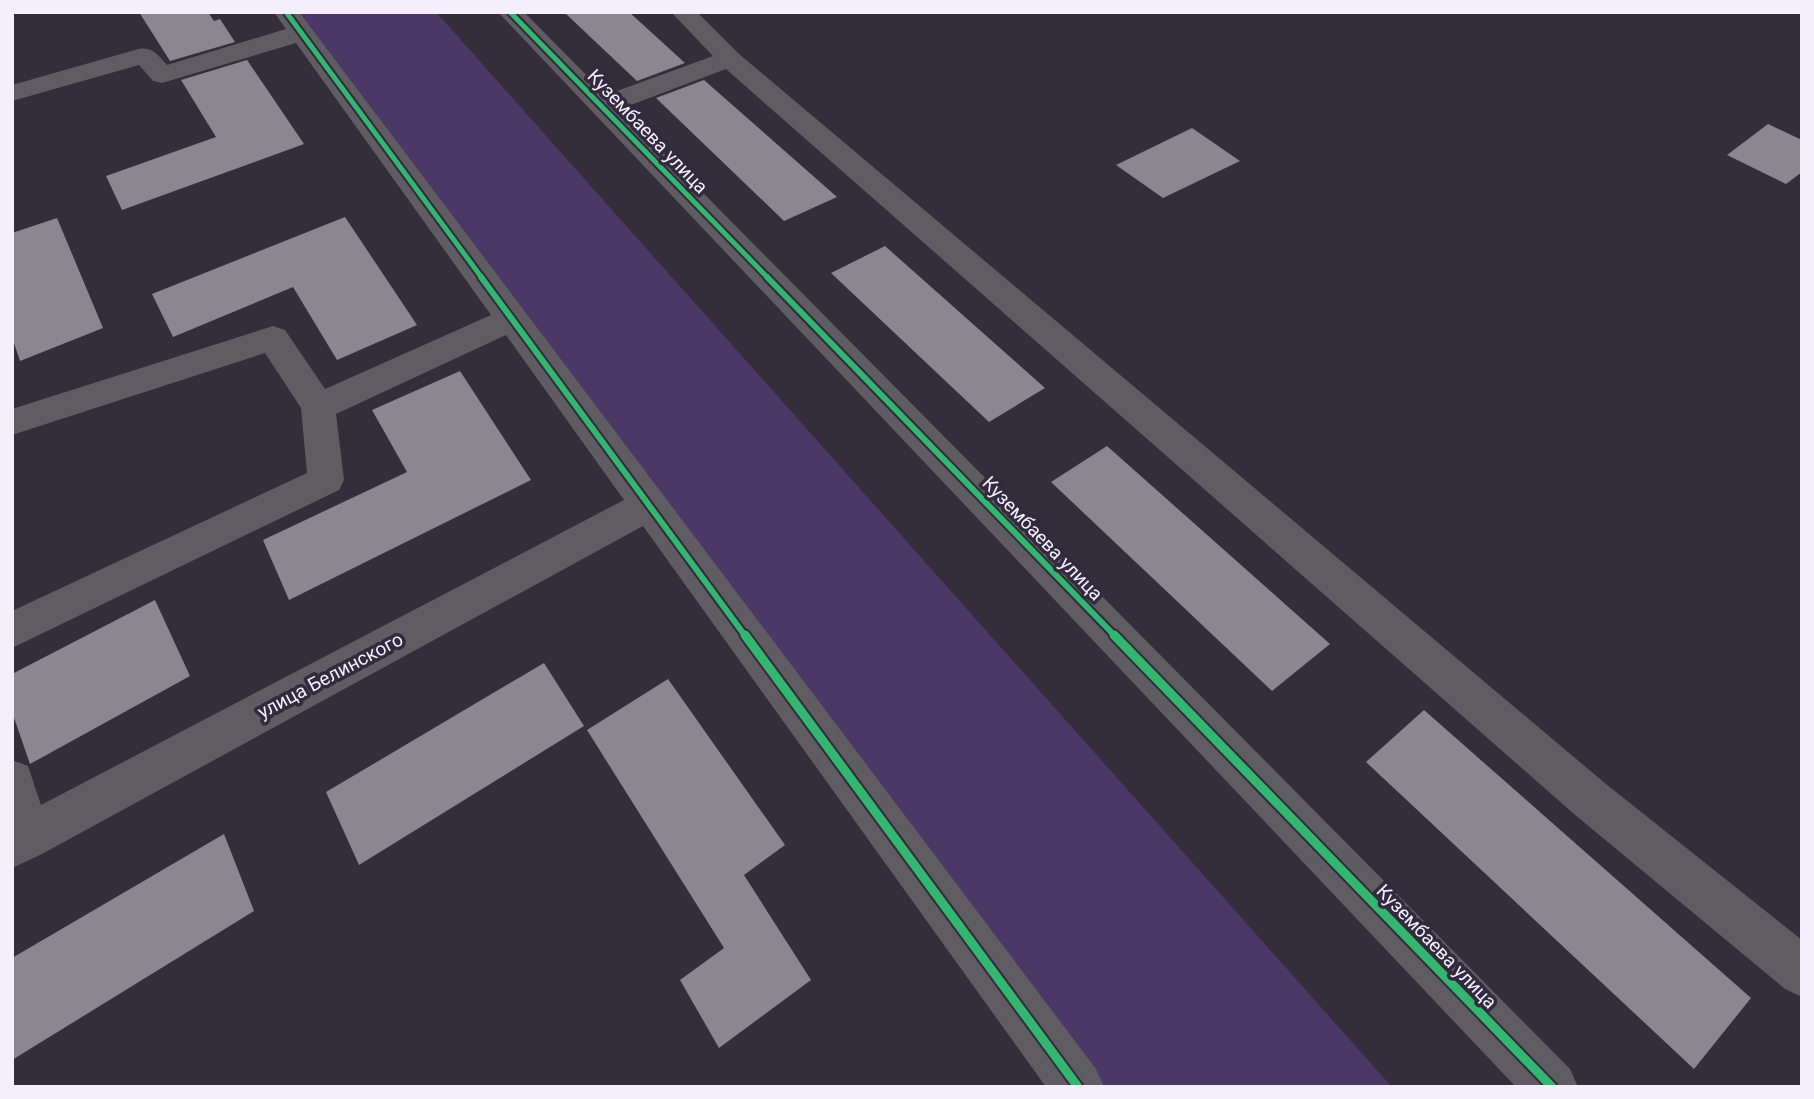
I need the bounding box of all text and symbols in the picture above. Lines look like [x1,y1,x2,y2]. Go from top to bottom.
street label: Кузембаева улица [583,65,713,198]
street label: Кузембаева улица [978,472,1108,605]
street label: улица Белинского [254,627,407,723]
street label: Кузембаева улица [1372,880,1502,1013]

